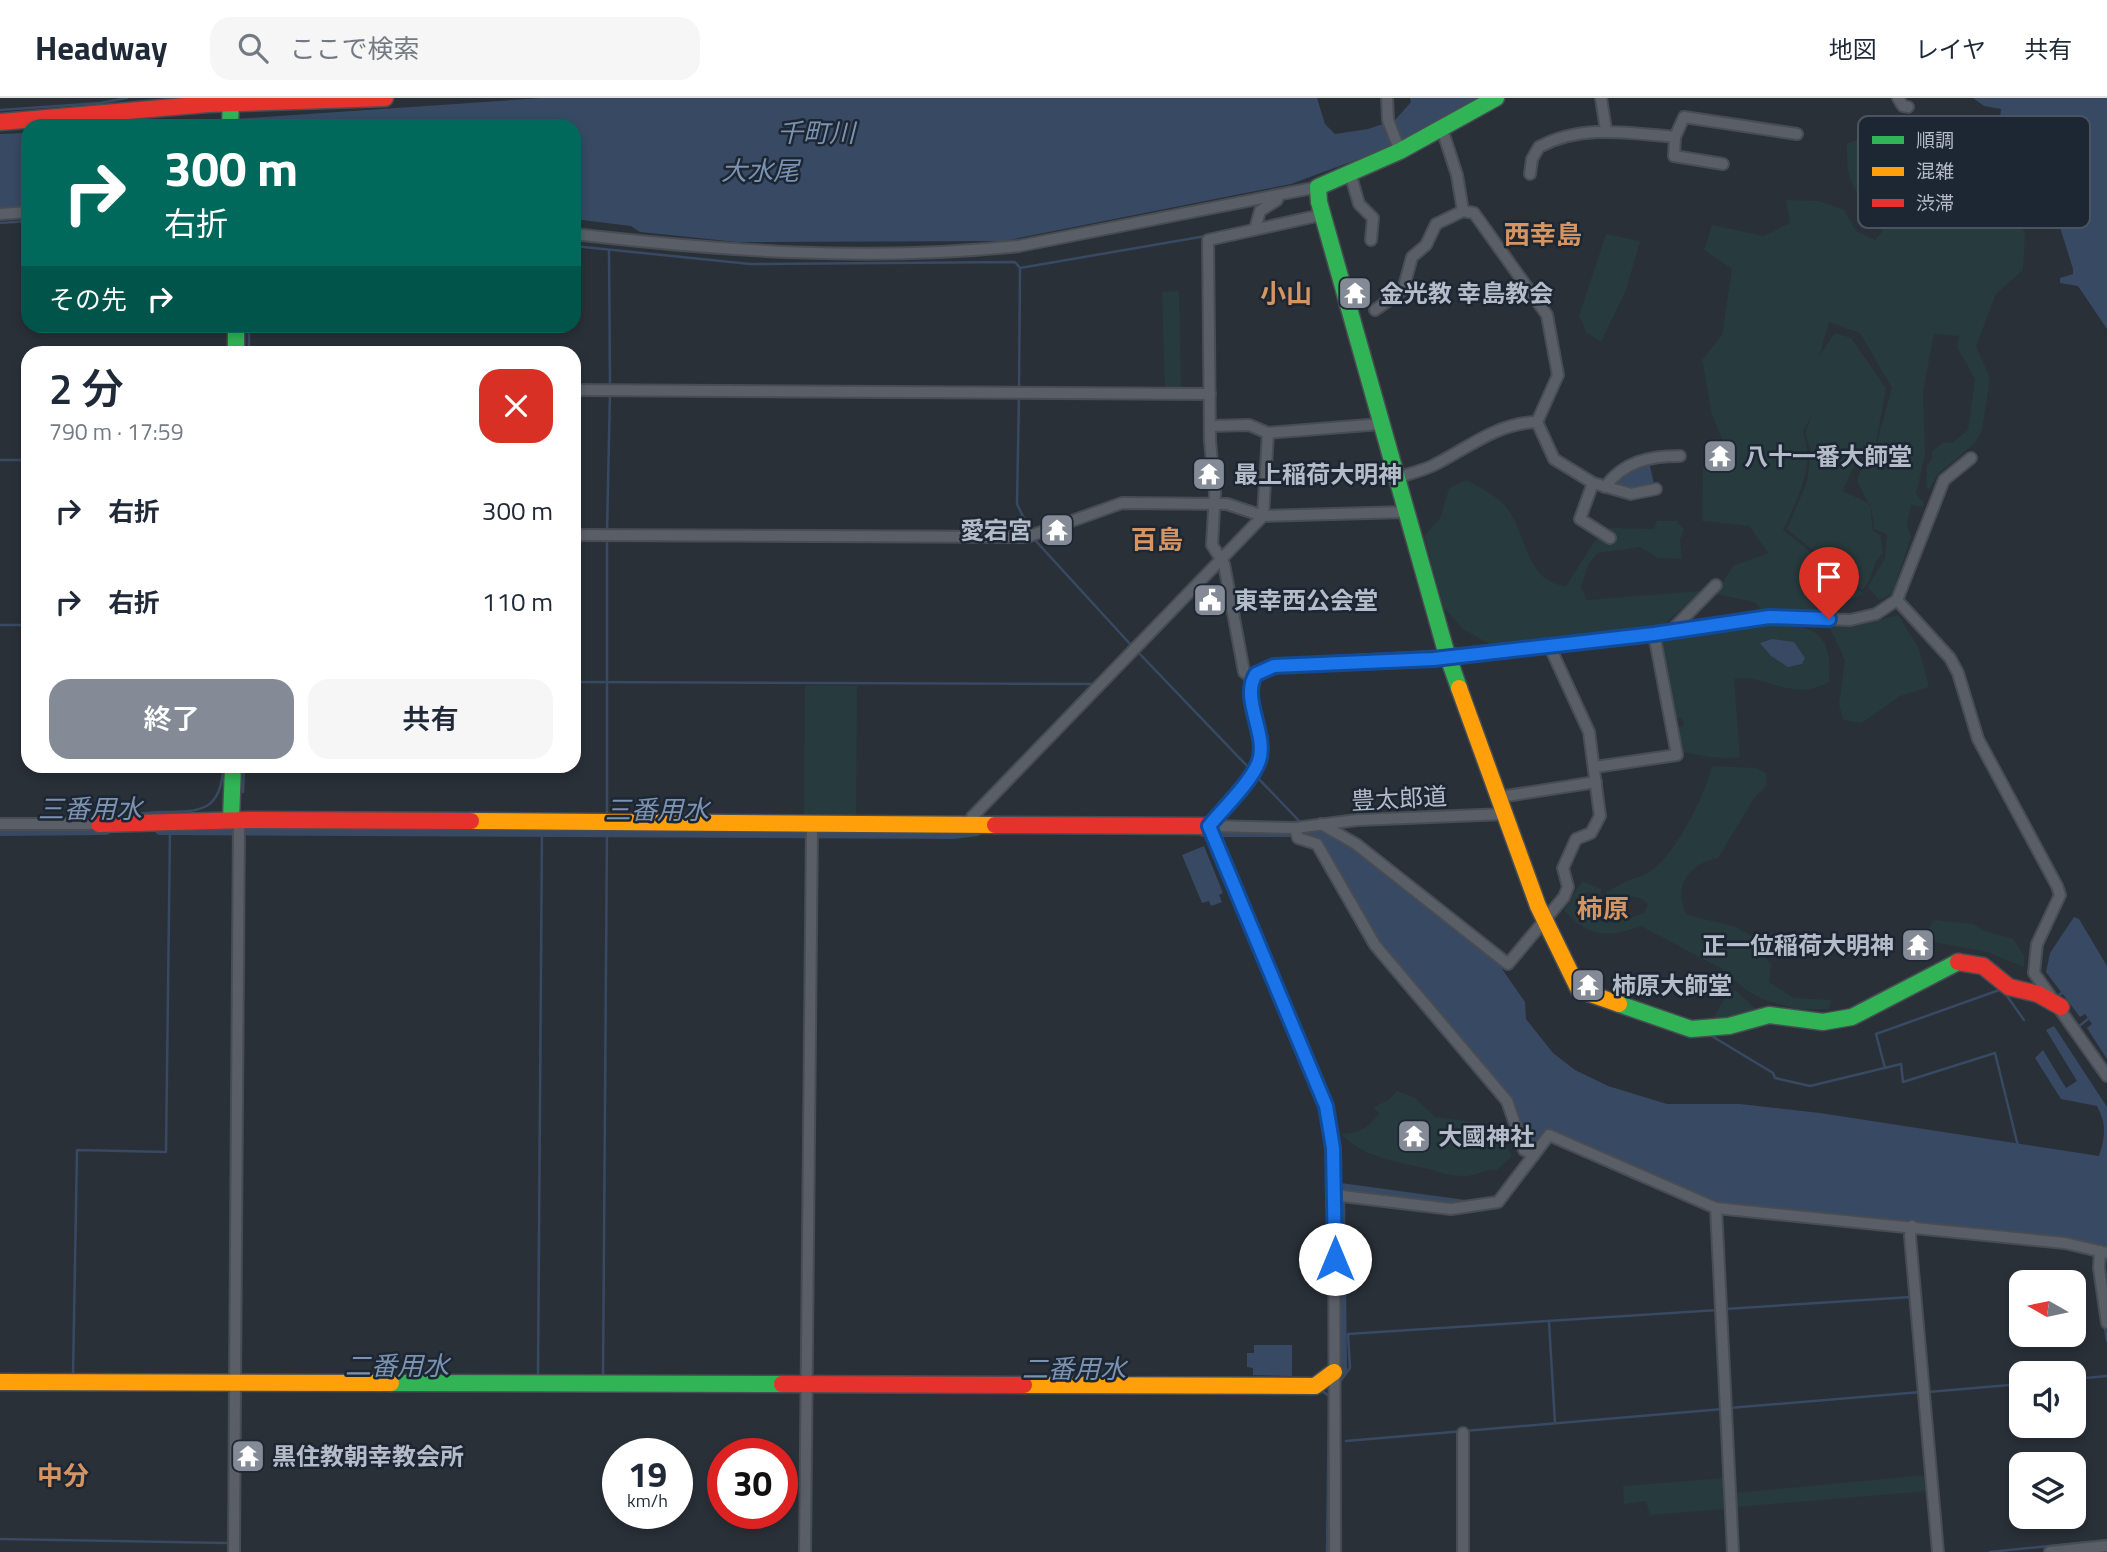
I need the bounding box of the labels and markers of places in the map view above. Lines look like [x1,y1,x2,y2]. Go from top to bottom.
temple icon: 金光教 幸島教会 [1336,274,1374,312]
place label: 金光教 幸島教会 [1380,275,1553,311]
temple icon: 八十一番大師堂 [1701,437,1739,475]
place label: 八十一番大師堂 [1744,438,1912,474]
temple icon: 最上稲荷大明神 [1190,455,1228,493]
place label: 最上稲荷大明神 [1234,456,1402,492]
temple icon: 愛宕宮 [1038,511,1076,549]
place label: 愛宕宮 [960,512,1032,548]
pin [1799,547,1859,619]
public building icon: 東幸西公会堂 [1191,581,1229,619]
place label: 東幸西公会堂 [1234,582,1378,618]
temple icon: 正一位稲荷大明神 [1899,926,1937,964]
place label: 正一位稲荷大明神 [1702,927,1894,963]
temple icon: 柿原大師堂 [1569,966,1607,1004]
place label: 柿原大師堂 [1612,967,1732,1003]
temple icon: 大國神社 [1395,1117,1433,1155]
place label: 大國神社 [1438,1118,1534,1154]
temple icon: 黒住教朝幸教会所 [229,1437,267,1475]
place label: 黒住教朝幸教会所 [272,1438,464,1474]

